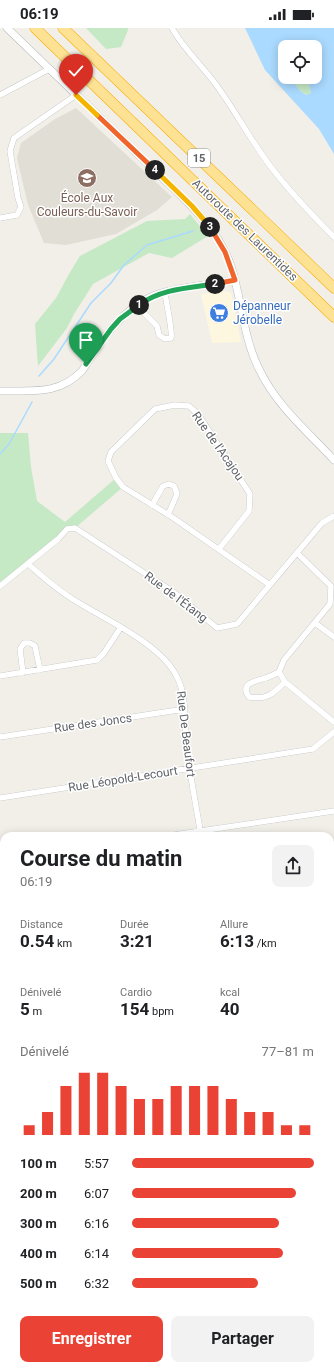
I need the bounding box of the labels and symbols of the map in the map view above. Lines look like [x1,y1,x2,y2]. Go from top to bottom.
pin [59,54,93,95]
road number: 15 [188,149,210,167]
pin: 4 [145,160,165,180]
school or university icon: École Aux Couleurs-du-Savoir [76,167,98,189]
street label: Autoroute des Laurentides [190,176,300,284]
place label: École Aux Couleurs-du-Savoir [37,190,137,219]
pin: 3 [200,217,220,237]
pin: 2 [205,274,225,294]
pin: 1 [129,295,149,315]
place label: Dépanneur Jérobelle [233,299,291,327]
supermarket icon: Dépanneur Jérobelle [208,302,230,324]
pin [69,323,103,364]
street label: Rue de l'Acajou [189,409,247,483]
street label: Rue de l'Étang [142,568,211,625]
street label: Rue De Beaufort [174,690,198,778]
street label: Rue des Joncs [53,711,133,735]
street label: Rue Léopold-Lecourt [67,763,179,795]

